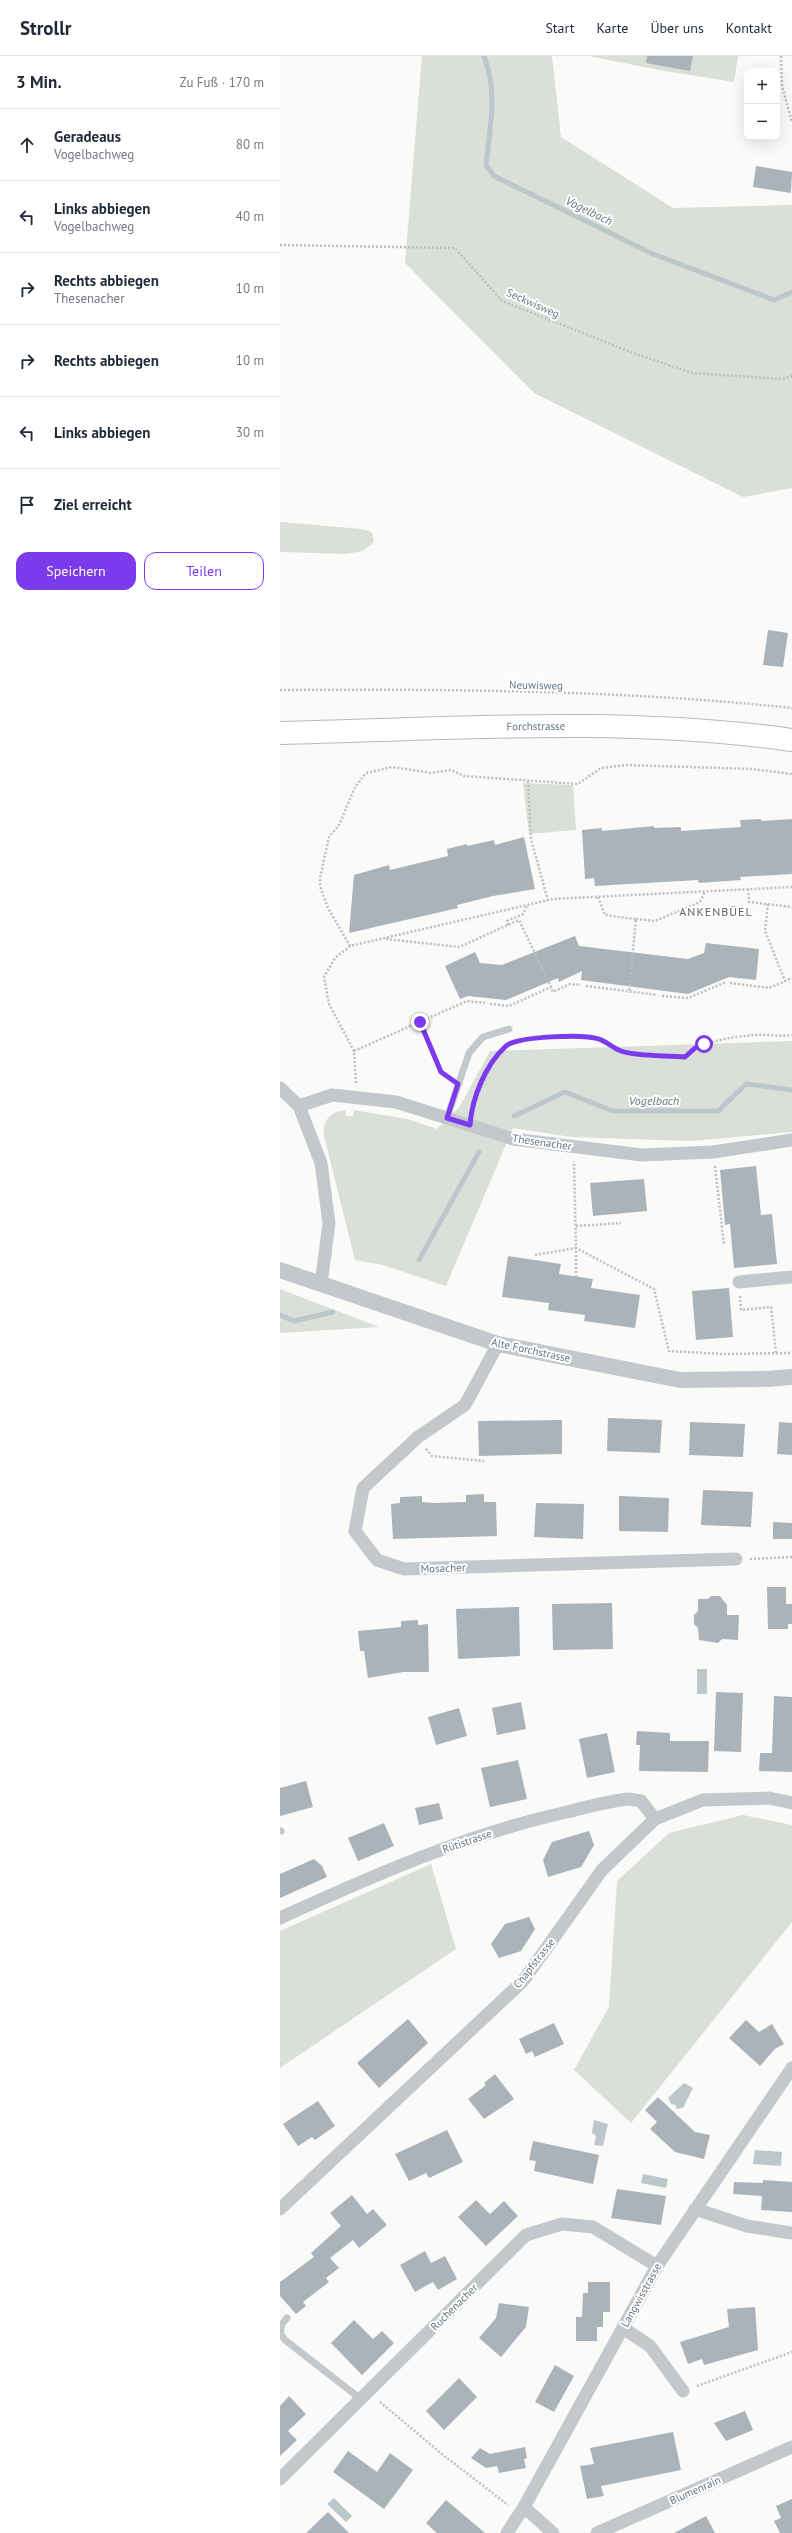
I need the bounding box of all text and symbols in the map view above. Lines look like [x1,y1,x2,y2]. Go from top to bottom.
text: Strollr [20,16,71,40]
text: Start [545,19,574,37]
text: Karte [596,19,628,37]
text: Über uns [650,19,704,37]
text: Kontakt [726,19,772,37]
map controls [744,68,780,140]
button: + [744,68,780,104]
text: 3 Min. [16,71,62,93]
text: Zu Fuß · 170 m [180,74,264,91]
button: − [744,104,780,140]
text: Geradeaus [54,127,121,146]
icon: ahead [16,134,38,156]
text: 80 m [236,136,264,153]
text: Vogelbachweg [54,146,134,163]
water label: Vogelbach [563,193,615,228]
text: Links abbiegen [54,199,150,218]
icon: left [16,206,38,228]
text: 40 m [236,208,264,225]
text: Vogelbachweg [54,218,134,235]
text: Rechts abbiegen [54,271,159,290]
icon: right [16,278,38,300]
text: 10 m [236,280,264,297]
street label: Seckwisweg [504,285,562,321]
text: Thesenacher [54,290,125,307]
icon: right [16,350,38,372]
text: Rechts abbiegen [54,351,159,370]
text: 10 m [236,352,264,369]
icon: left [16,422,38,444]
text: Links abbiegen [54,423,150,442]
text: 30 m [236,424,264,441]
icon: arrive [16,494,38,516]
text: Ziel erreicht [54,495,132,514]
button: Speichern [16,552,136,590]
button: Teilen [144,552,264,590]
street label: Neuwisweg [509,678,563,692]
street label: Forchstrasse [506,719,566,733]
district label: ANKENBÜEL [679,904,753,919]
route end [411,1013,429,1031]
route start [695,1035,713,1053]
water label: Vogelbach [629,1093,679,1108]
street label: Thesenacher [511,1131,573,1153]
street label: Alte Forchstrasse [490,1335,572,1365]
street label: Mosacher [420,1560,466,1576]
street label: Rütistrasse [440,1826,494,1856]
street label: Chapfstrasse [510,1935,558,1991]
street label: Langwisstrasse [618,2260,665,2329]
street label: Ruchenacher [428,2280,481,2333]
street label: Blumenrain [667,2473,723,2507]

